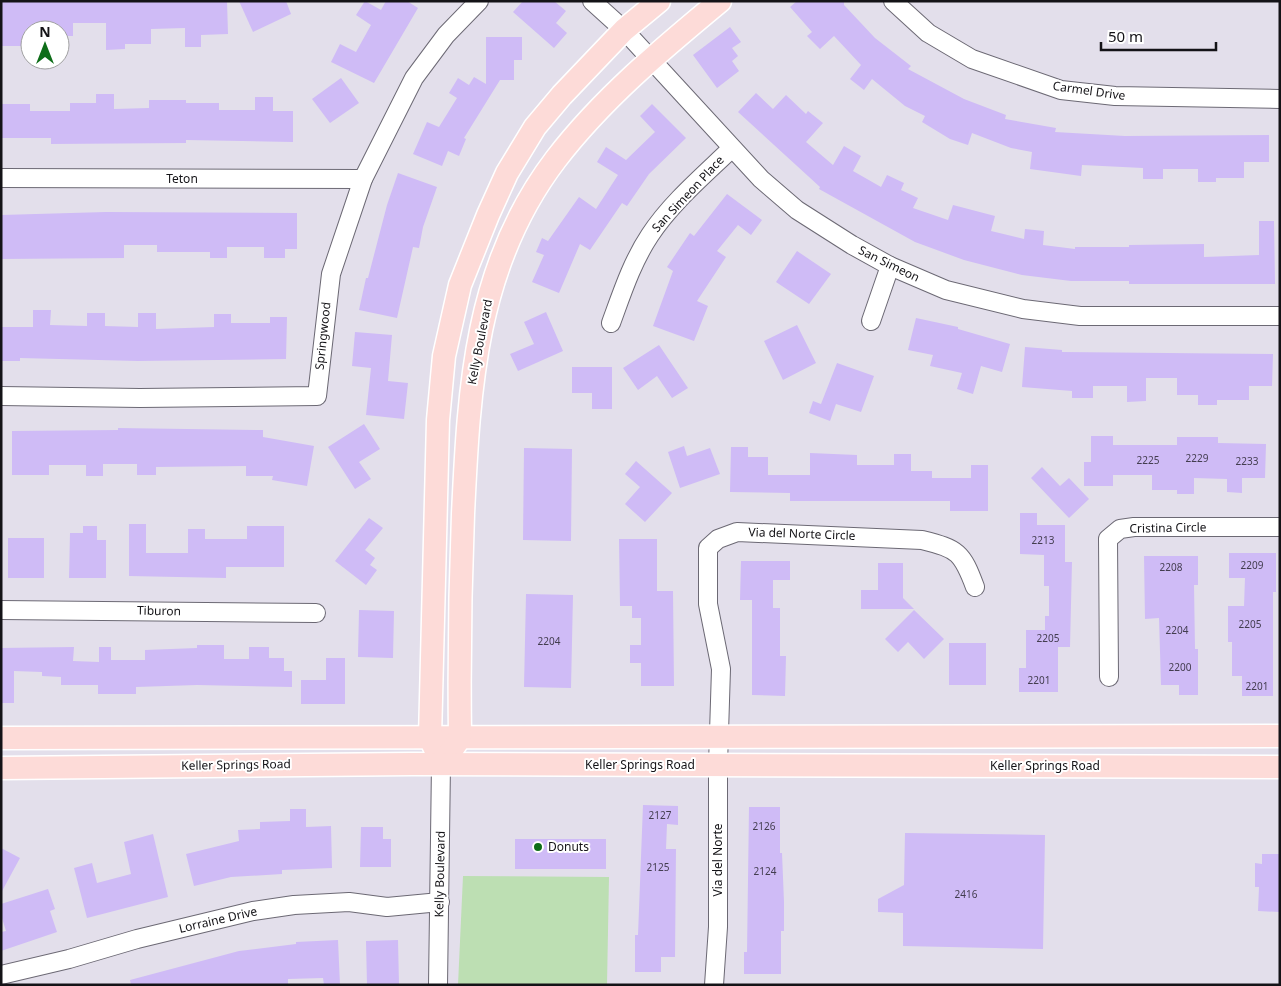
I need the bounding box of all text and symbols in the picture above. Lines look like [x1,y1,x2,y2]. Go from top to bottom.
north arrow [20,20,70,70]
scale bar [1101,20,1216,52]
text: N [39,22,51,41]
text: 50 m [1108,26,1143,46]
street label: Carmel Drive [1052,77,1127,104]
street label: San Simeon Place [648,152,728,236]
street label: Teton [166,170,198,187]
street label: San Simeon [856,241,923,286]
street label: Kelly Boulevard [463,298,496,386]
street label: Springwood [310,301,335,371]
house number: 2229 [1186,451,1209,465]
house number: 2225 [1137,453,1160,467]
house number: 2233 [1236,454,1259,468]
street label: Cristina Circle [1129,518,1207,537]
street label: Via del Norte Circle [748,523,856,544]
house number: 2213 [1032,533,1055,547]
house number: 2209 [1241,558,1264,572]
house number: 2208 [1160,560,1183,574]
street label: Tiburon [137,602,181,619]
house number: 2205 [1239,617,1262,631]
house number: 2204 [1166,623,1189,637]
house number: 2205 [1037,631,1060,645]
house number: 2204 [538,634,561,648]
house number: 2200 [1169,660,1192,674]
house number: 2201 [1028,673,1050,687]
house number: 2201 [1246,679,1268,693]
street label: Keller Springs Road [181,755,291,774]
street label: Keller Springs Road [585,756,695,773]
street label: Keller Springs Road [990,757,1100,774]
house number: 2127 [649,808,672,822]
house number: 2126 [753,819,776,833]
street label: Via del Norte [709,823,726,896]
street label: Kelly Boulevard [430,831,449,917]
place label: Donuts [548,838,589,855]
marker: Donuts [532,841,544,853]
house number: 2125 [647,860,670,874]
house number: 2124 [754,864,777,878]
house number: 2416 [955,887,978,901]
street label: Lorraine Drive [177,902,259,937]

